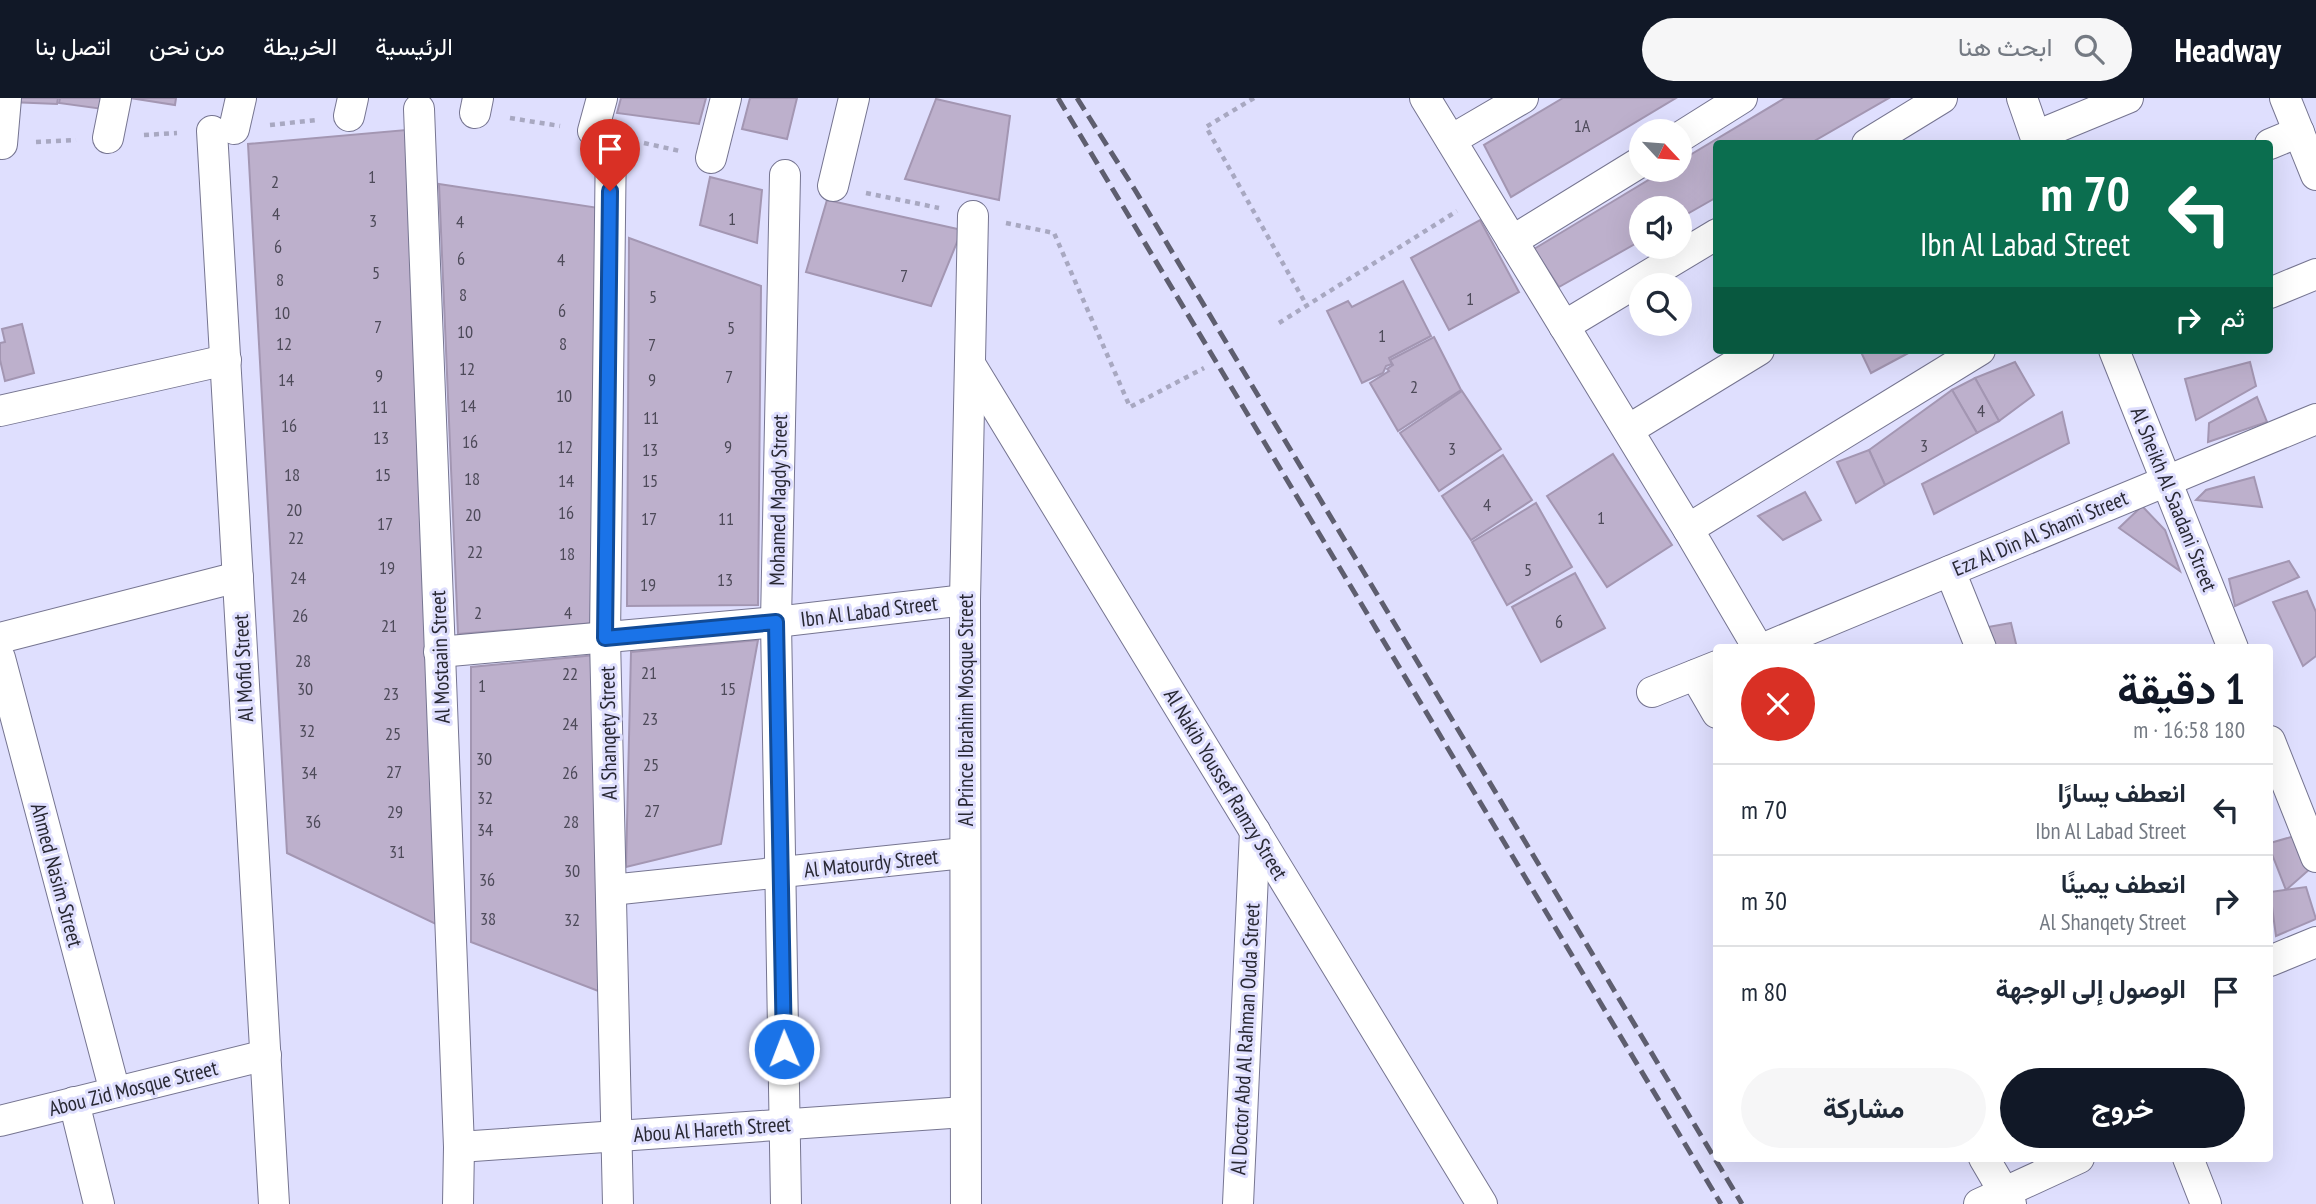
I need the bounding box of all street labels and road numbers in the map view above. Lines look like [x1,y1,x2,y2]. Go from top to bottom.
street label: Al Sheikh Al Saadani Street [2125,403,2223,595]
street label: Mohamed Magdy Street [763,414,793,586]
street label: Ezz Al Din Al Shami Street [1948,484,2132,582]
street label: Ibn Al Labad Street [799,589,939,633]
street label: Al Mostaain Street [424,590,456,724]
street label: Al Prince Ibrahim Mosque Street [952,594,979,826]
street label: Al Mofid Street [227,613,259,723]
street label: Al Shanqety Street [593,666,623,800]
street label: Al Nakib Youssef Ramzy Street [1158,683,1294,885]
street label: Ahmed Nasim Street [25,800,89,950]
street label: Al Matourdy Street [803,842,940,883]
street label: Al Doctor Abd Al Rahman Ouda Street [1224,902,1266,1176]
street label: Abou Zid Mosque Street [46,1054,220,1122]
street label: Abou Al Hareth Street [633,1110,792,1148]

